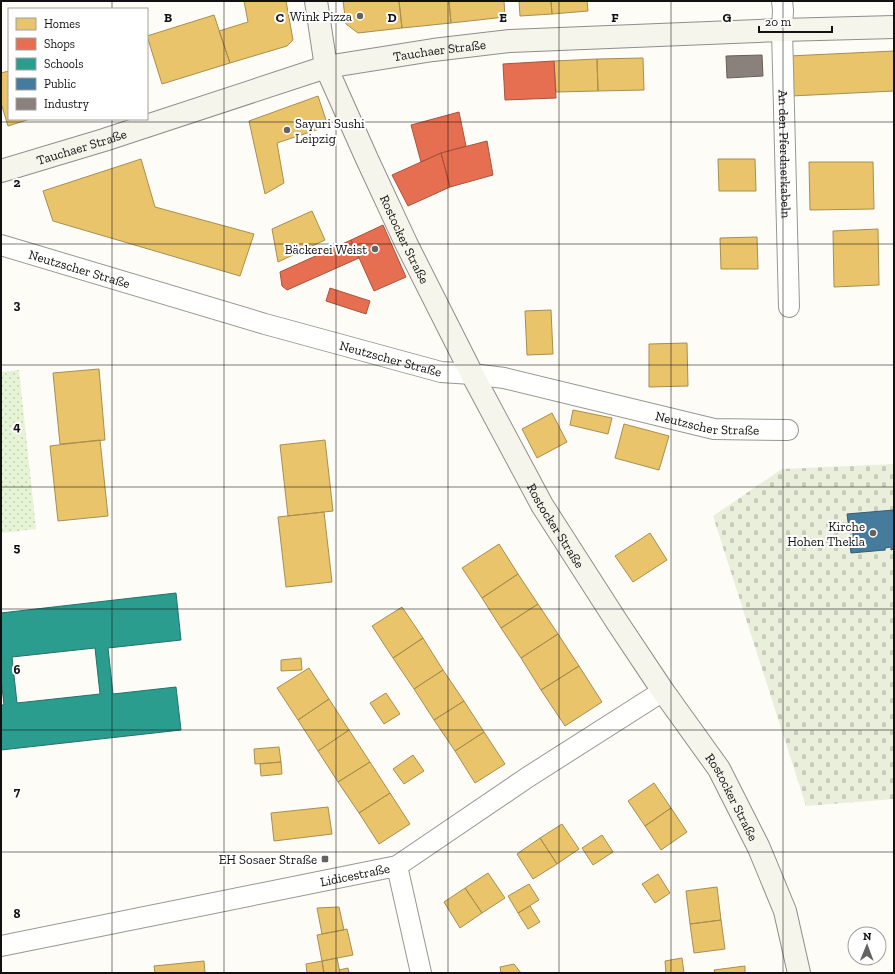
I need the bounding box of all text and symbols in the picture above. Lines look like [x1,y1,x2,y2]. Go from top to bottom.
legend [8,8,148,120]
scale bar [759,8,832,34]
place label: Wink Pizza [290,9,353,24]
text: B [164,10,172,25]
text: C [276,10,284,25]
text: D [387,10,397,25]
text: E [499,10,507,25]
text: F [611,10,619,25]
text: G [723,10,732,25]
marker: Wink Pizza [355,11,365,21]
text: 20 m [765,15,792,29]
text: Homes [44,17,80,31]
street label: Tauchaer Straße [392,36,487,64]
text: Shops [44,37,75,51]
text: Schools [44,57,83,71]
text: Public [44,77,77,91]
street label: An den Pferdnerkabeln [776,89,794,219]
text: Industry [44,97,90,111]
place label: Sayuri Sushi Leipzig [295,116,365,146]
marker: Sayuri Sushi Leipzig [282,125,292,135]
street label: Tauchaer Straße [35,126,128,167]
text: 2 [14,175,21,190]
street label: Rostocker Straße [377,192,433,286]
place label: Bäckerei Weist [285,242,367,257]
marker: Bäckerei Weist [370,244,380,254]
street label: Neutzscher Straße [27,246,132,291]
text: 3 [14,297,21,312]
street label: Neutzscher Straße [338,337,443,379]
street label: Neutzscher Straße [654,408,759,437]
text: 4 [13,419,21,434]
street label: Rostocker Straße [524,481,588,571]
place label: Kirche Hohen Thekla [787,519,866,549]
marker: Kirche Hohen Thekla [868,528,878,538]
text: 5 [14,540,21,555]
text: 6 [14,662,21,677]
street label: Rostocker Straße [703,750,761,843]
text: 7 [14,784,21,799]
place label: EH Sosaer Straße [219,852,317,867]
marker: EH Sosaer Straße [320,854,330,864]
street label: Lidicestraße [319,860,391,889]
text: 8 [13,906,21,921]
north arrow [847,926,887,966]
text: N [863,930,872,943]

